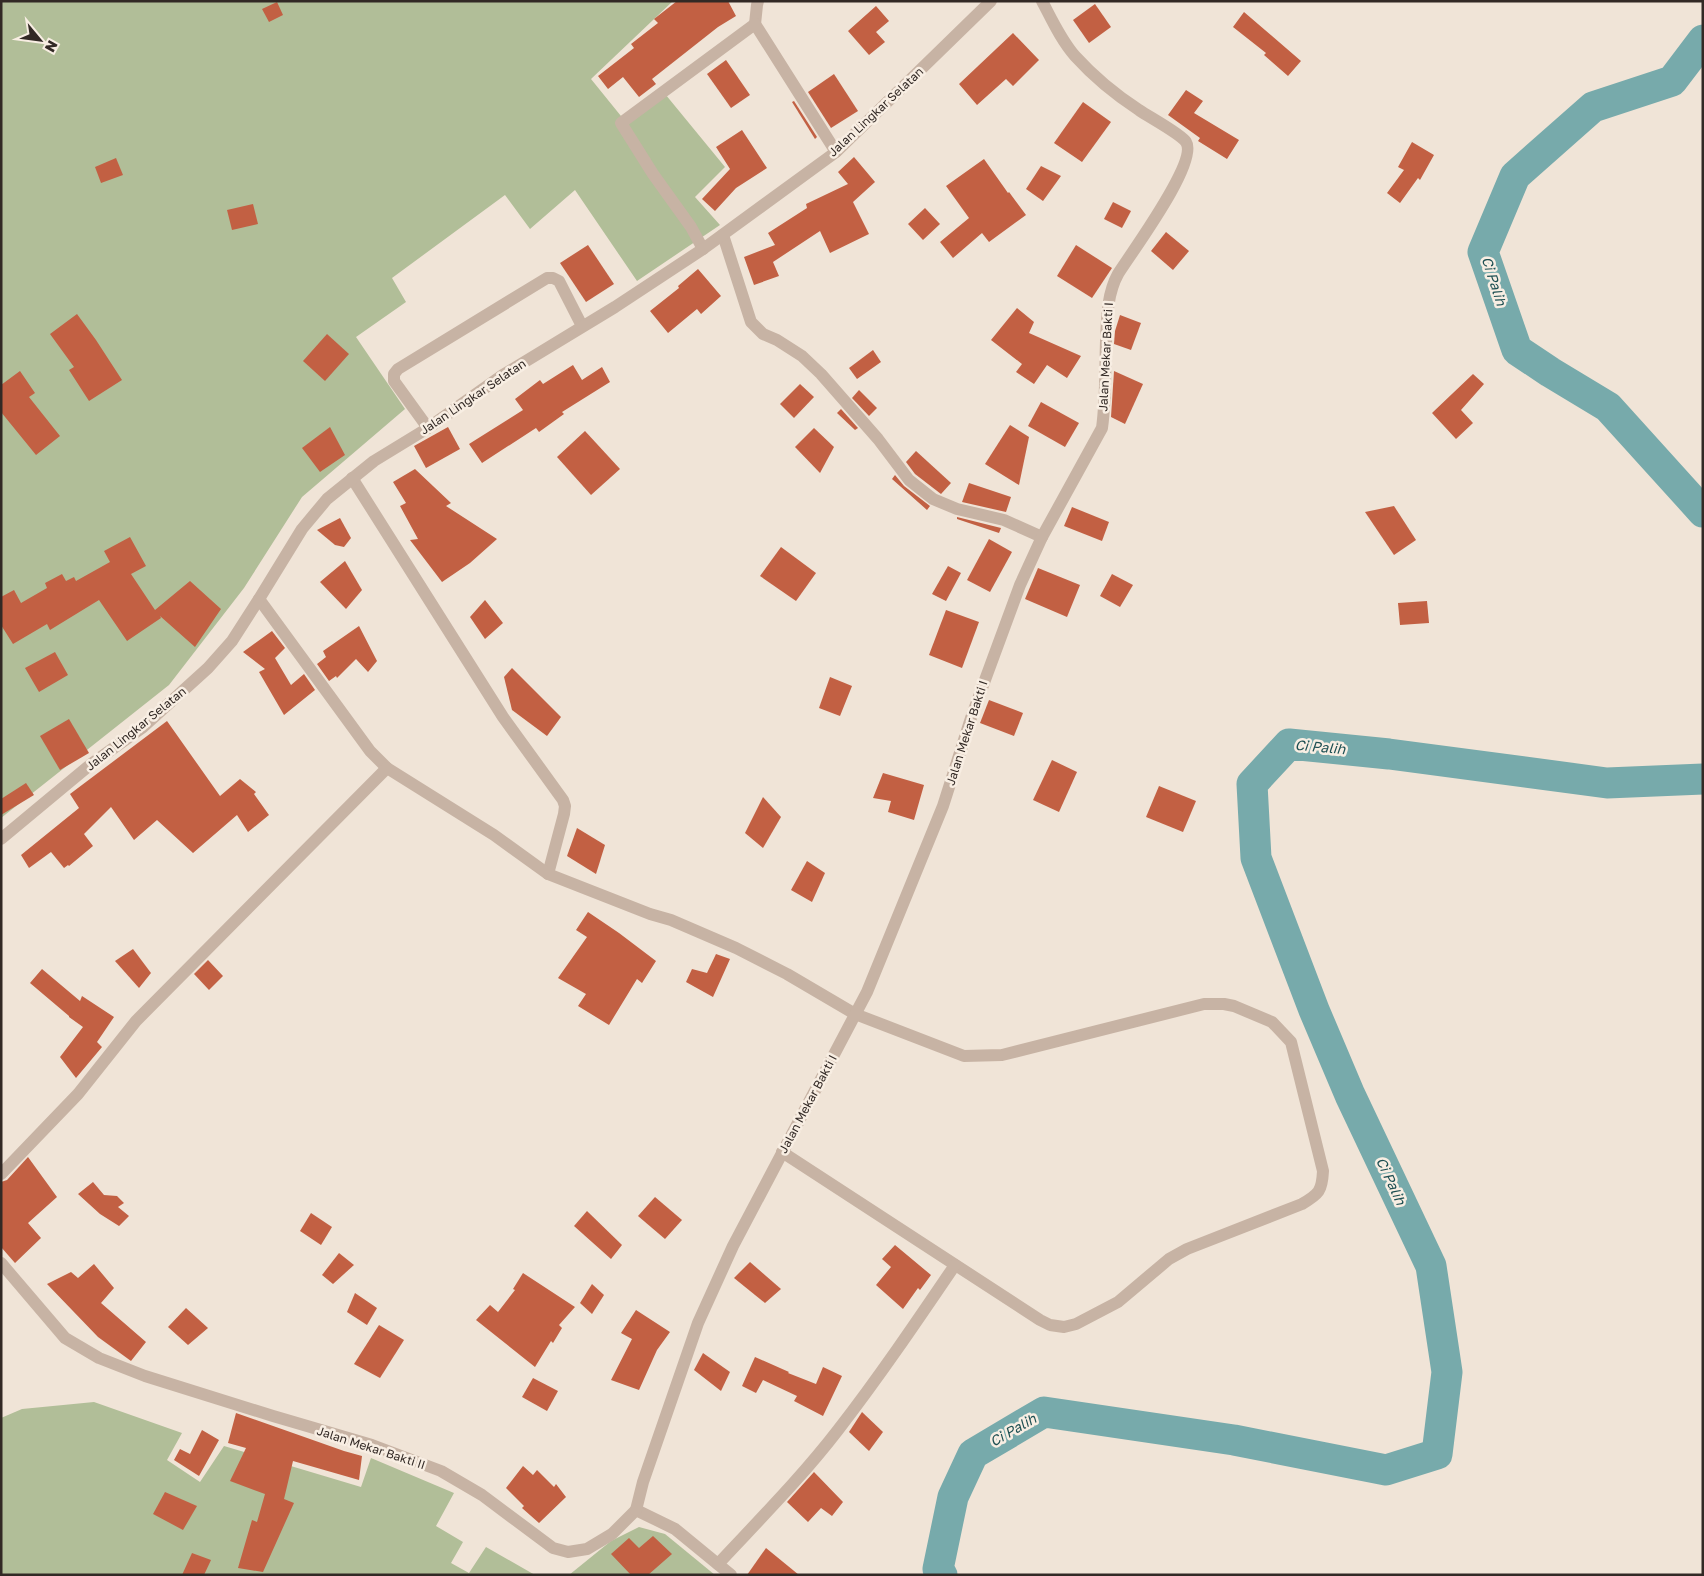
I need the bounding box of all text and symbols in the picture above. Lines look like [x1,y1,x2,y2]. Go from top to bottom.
north arrow [15,15,65,65]
text: N [42,38,62,55]
street label: Jalan Lingkar Selatan [825,64,926,160]
water label: Ci Palih [1479,254,1511,309]
street label: Jalan Mekar Bakti I [1095,302,1116,412]
street label: Jalan Lingkar Selatan [417,356,529,438]
street label: Jalan Mekar Bakti I [942,678,991,787]
street label: Jalan Lingkar Selatan [83,684,189,774]
water label: Ci Palih [1294,736,1347,757]
street label: Jalan Mekar Bakti I [775,1052,840,1156]
water label: Ci Palih [1373,1154,1410,1209]
water label: Ci Palih [987,1409,1040,1450]
street label: Jalan Mekar Bakti II [315,1423,427,1472]

